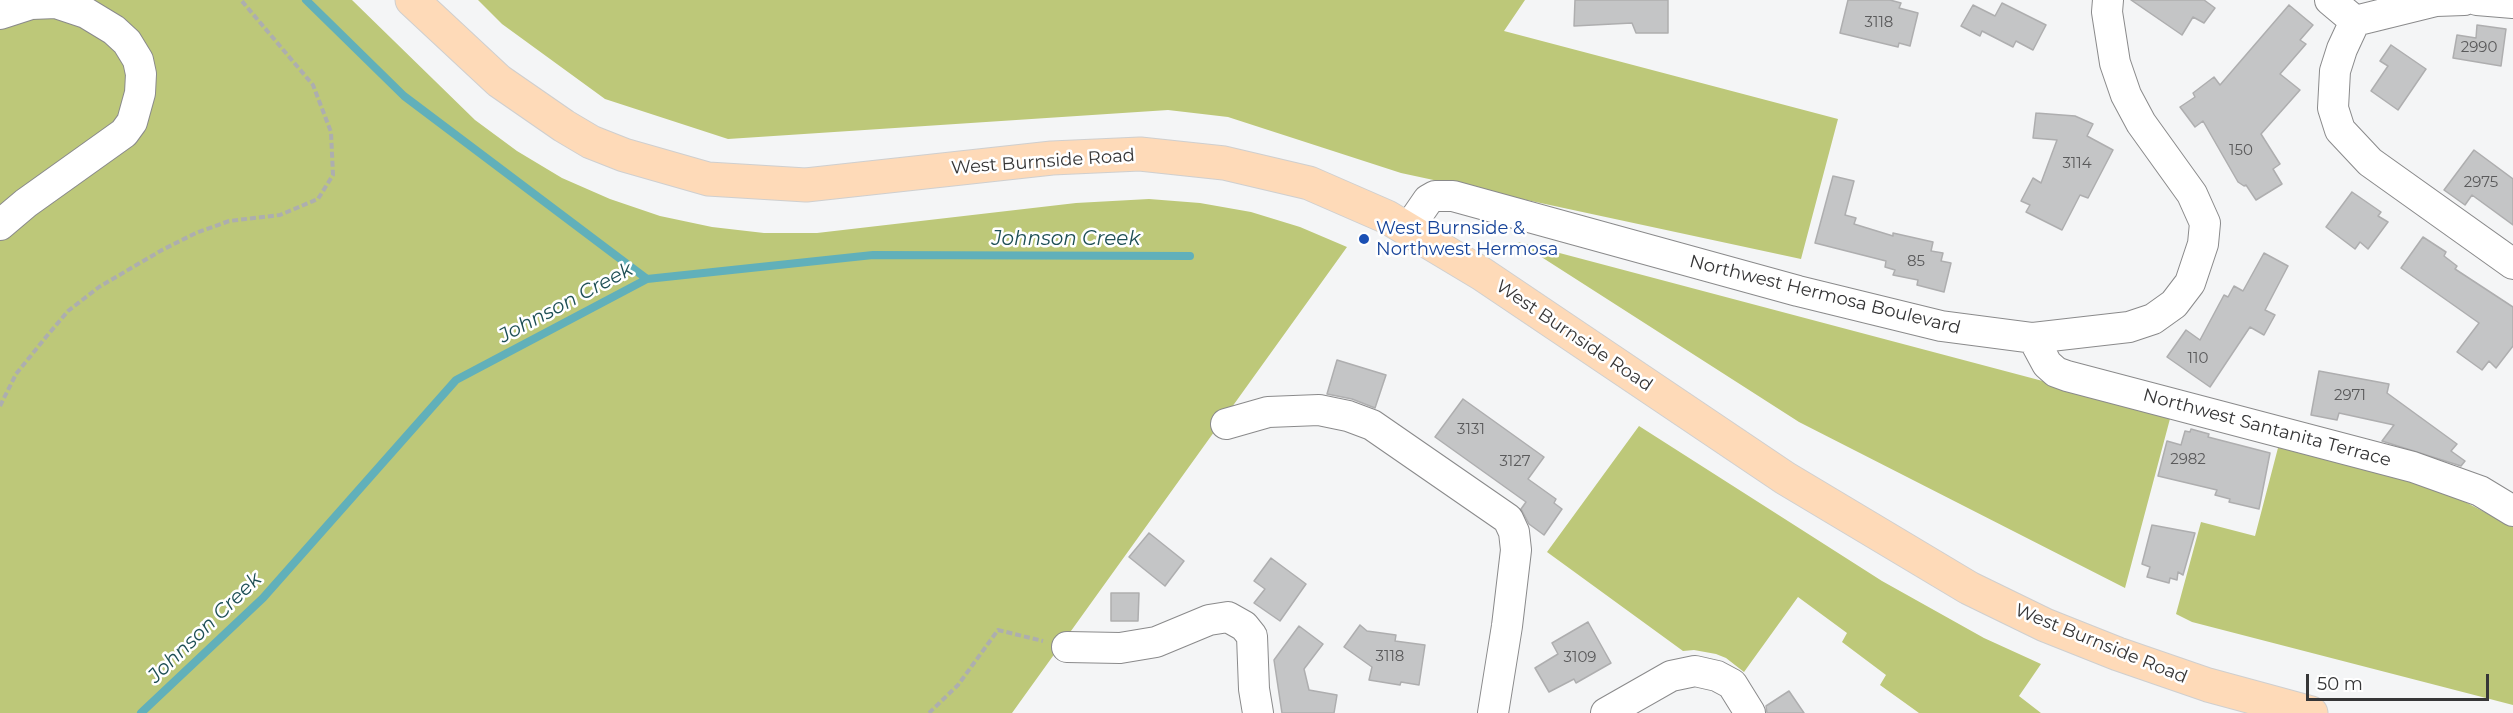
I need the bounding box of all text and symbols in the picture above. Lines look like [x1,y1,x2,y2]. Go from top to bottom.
house number: 3118 [1865,14,1893,32]
house number: 2990 [2461,39,2497,57]
house number: 150 [2229,142,2253,160]
street label: West Burnside Road [950,145,1136,179]
house number: 3114 [2062,155,2092,173]
house number: 2975 [2464,174,2498,192]
place label: West Burnside & Northwest Hermosa [1376,218,1558,260]
water label: Johnson Creek [992,227,1140,251]
marker: West Burnside & Northwest Hermosa [1357,232,1371,246]
street label: Northwest Hermosa Boulevard [1687,251,1963,339]
house number: 85 [1907,253,1925,271]
water label: Johnson Creek [495,258,637,348]
street label: West Burnside Road [1492,276,1656,396]
house number: 110 [2188,350,2208,368]
street label: Northwest Santanita Terrace [2141,384,2393,472]
house number: 2971 [2334,387,2366,405]
house number: 3131 [1457,421,1485,439]
house number: 2982 [2170,451,2206,469]
house number: 3127 [1499,453,1531,471]
water label: Johnson Creek [143,568,267,688]
street label: West Burnside Road [2012,600,2190,688]
house number: 3118 [1376,648,1404,666]
house number: 3109 [1564,649,1596,667]
scale bar [2309,662,2492,700]
text: 50 m [2317,673,2363,695]

